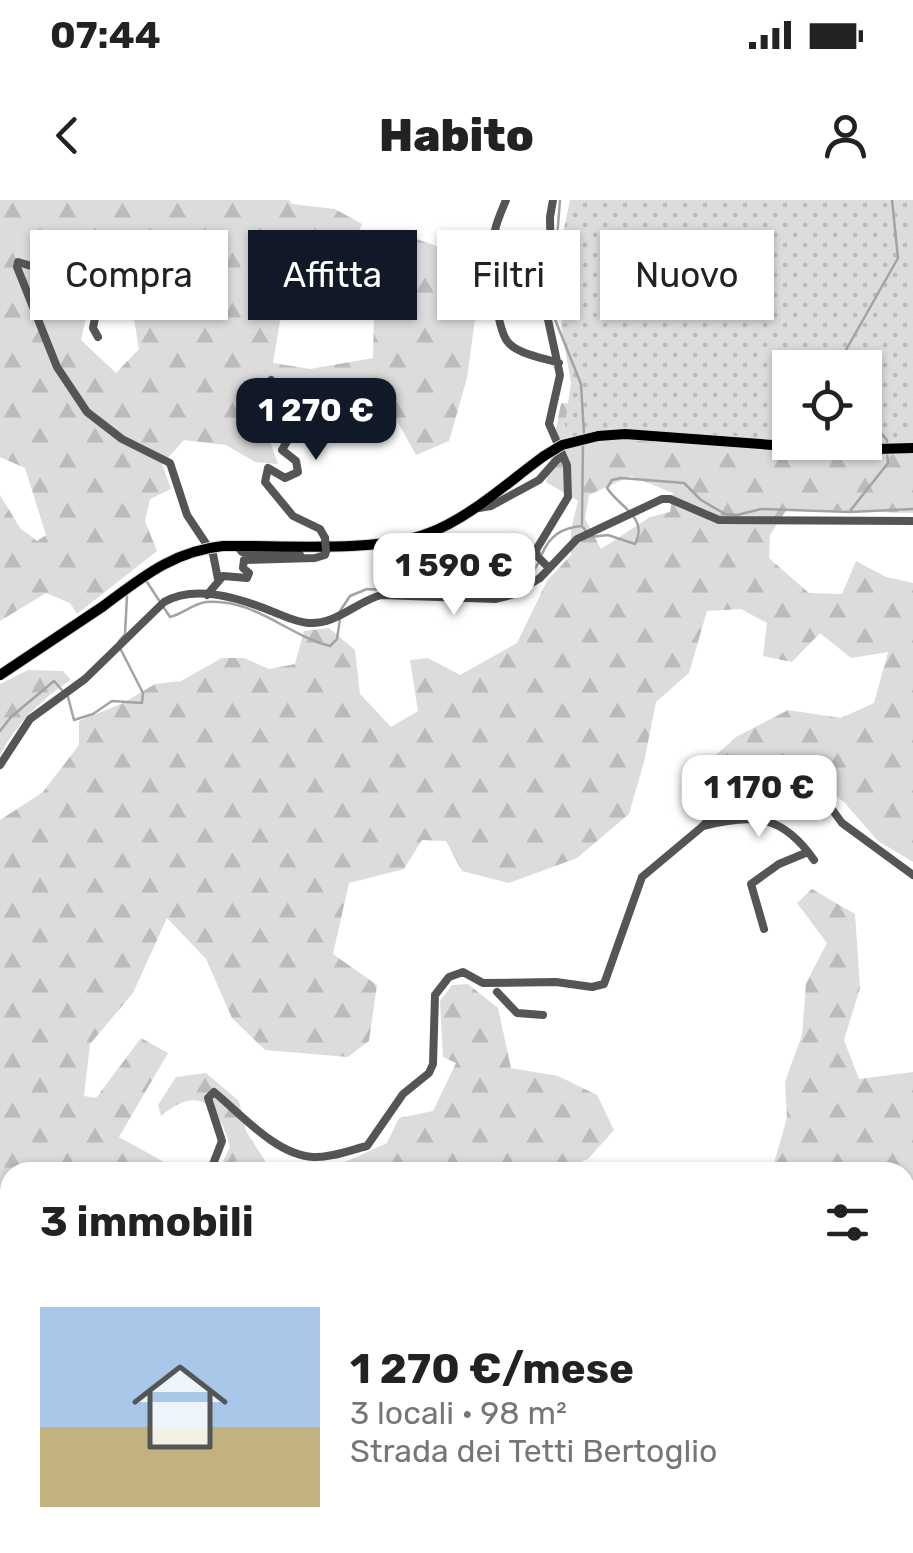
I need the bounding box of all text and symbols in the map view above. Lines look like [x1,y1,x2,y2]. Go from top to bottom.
text: 07:44 [50,12,161,58]
icon: back [40,108,95,163]
icon: person [818,108,873,163]
text: Habito [379,109,534,162]
chip: Compra [30,230,228,320]
chip: Affitta [248,230,417,320]
chip: Filtri [437,230,580,320]
chip: Nuovo [600,230,774,320]
map controls [772,350,882,460]
button: locate [772,350,882,460]
pin: 1 270 € [224,378,408,463]
text: 1 270 € [258,391,374,429]
pin: 1 590 € [362,533,546,618]
text: 1 590 € [395,546,513,584]
pin: 1 170 € [667,755,851,840]
text: 1 170 € [704,768,814,806]
icon: filters [820,1195,875,1250]
text: 3 immobili [40,1197,254,1247]
text: 1 270 €/mese [350,1344,634,1394]
icon: home [120,1347,240,1467]
text: 3 locali · 98 m² [350,1394,567,1432]
text: Strada dei Tetti Bertoglio [350,1432,717,1470]

